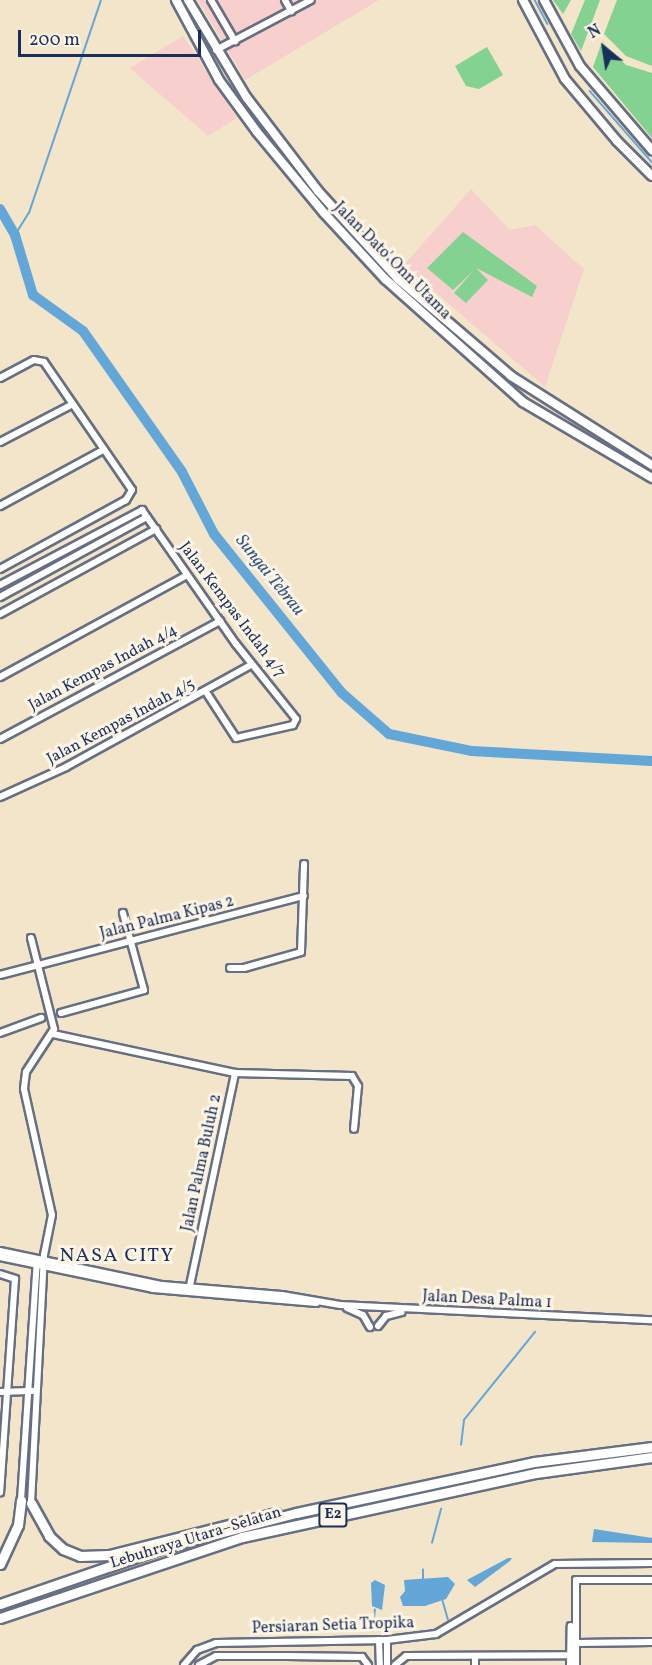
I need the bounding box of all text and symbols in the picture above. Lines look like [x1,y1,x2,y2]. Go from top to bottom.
scale bar [21,18,204,56]
north arrow [574,18,634,78]
text: N [584,20,606,45]
text: 200 m [29,28,80,53]
street label: Jalan Dato' Onn Utama [329,198,455,324]
water label: Sungai Tebrau [230,531,308,621]
street label: Jalan Kempas Indah 4/7 [175,538,289,682]
street label: Jalan Kempas Indah 4/4 [25,621,181,715]
street label: Jalan Kempas Indah 4/5 [44,675,198,769]
street label: Jalan Palma Kipas 2 [98,892,236,944]
street label: Jalan Palma Buluh 2 [178,1092,226,1234]
district label: NASA CITY [59,1244,175,1268]
street label: Jalan Desa Palma 1 [422,1287,552,1313]
street label: Lebuhraya Utara–Selatan [108,1503,284,1573]
road number: E2 [318,1503,348,1527]
street label: Persiaran Setia Tropika [251,1614,415,1638]

